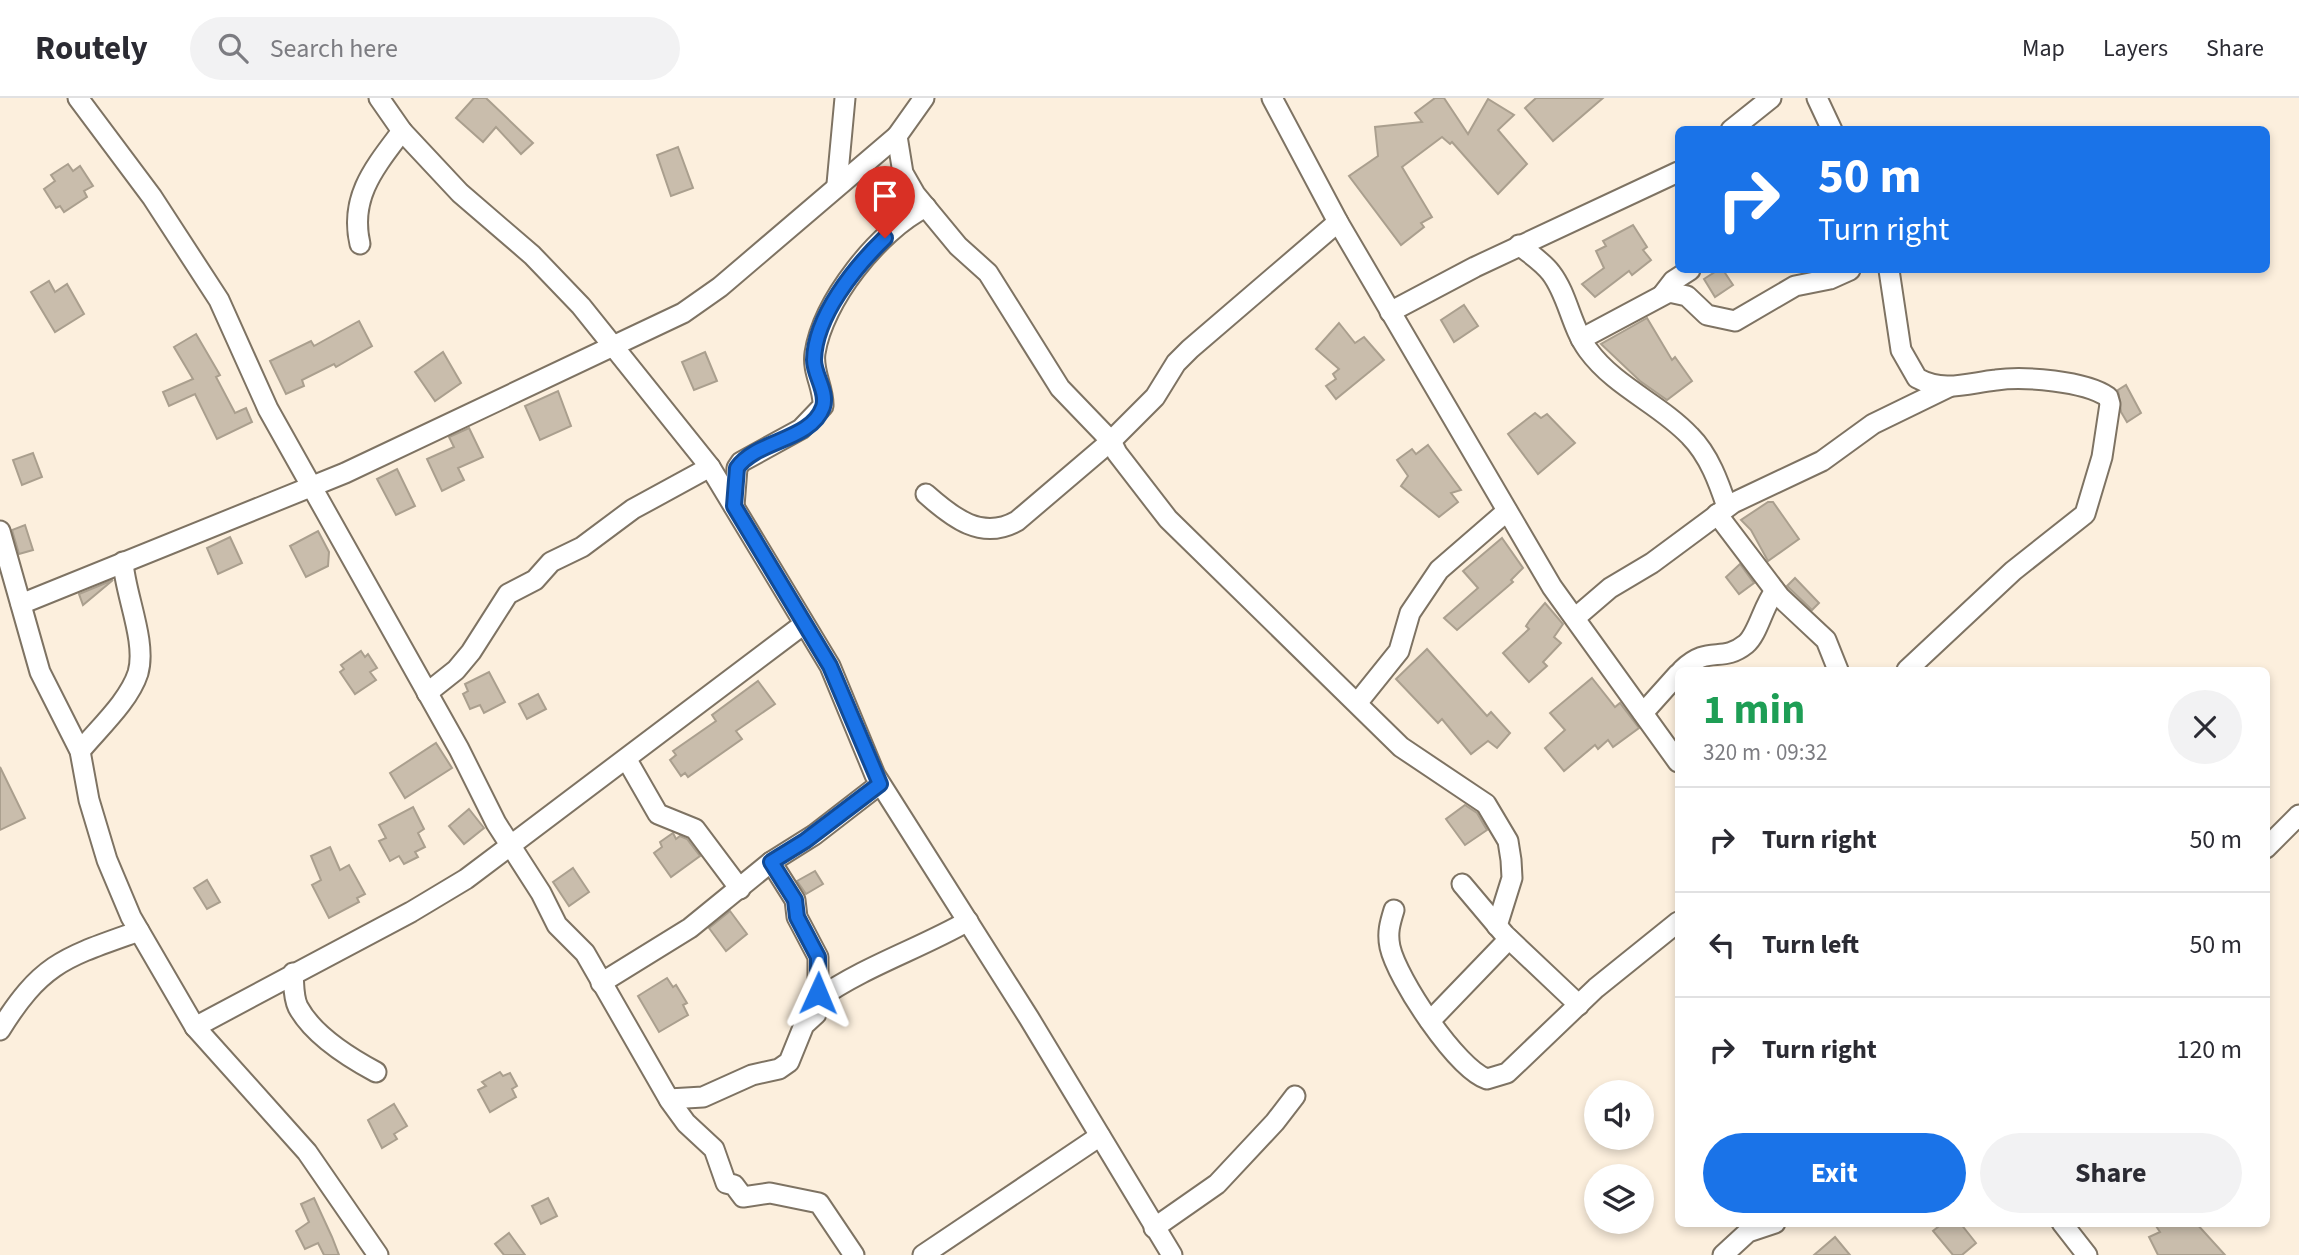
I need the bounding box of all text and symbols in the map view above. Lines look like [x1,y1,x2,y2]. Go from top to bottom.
search box [190,17,680,80]
text: Routely [35,25,148,72]
icon: search [214,29,252,67]
text: Search here [270,30,398,67]
text: Map [2022,31,2065,66]
text: Layers [2103,31,2168,66]
text: Share [2206,31,2264,66]
text: 50 m [1818,142,1922,212]
icon: right [1703,154,1794,245]
pin [855,166,915,238]
icon: arrive [866,177,904,215]
text: Turn right [1818,207,1949,253]
text: 1 min [1703,680,1805,740]
button: close [2168,690,2242,764]
text: 320 m · 09:32 [1703,736,1827,769]
icon: right [1703,821,1741,859]
text: Turn right [1762,821,1877,858]
text: 50 m [2189,821,2242,858]
icon: left [1703,926,1741,964]
text: Turn left [1762,926,1859,963]
text: 50 m [2189,926,2242,963]
position arrow [781,956,855,1030]
icon: right [1703,1031,1741,1069]
text: Turn right [1762,1031,1877,1068]
text: 120 m [2176,1031,2242,1068]
map controls [1584,1080,1654,1234]
button: sound [1584,1080,1654,1150]
button: Exit [1703,1133,1966,1213]
button: Share [1980,1133,2242,1213]
button: layers [1584,1164,1654,1234]

